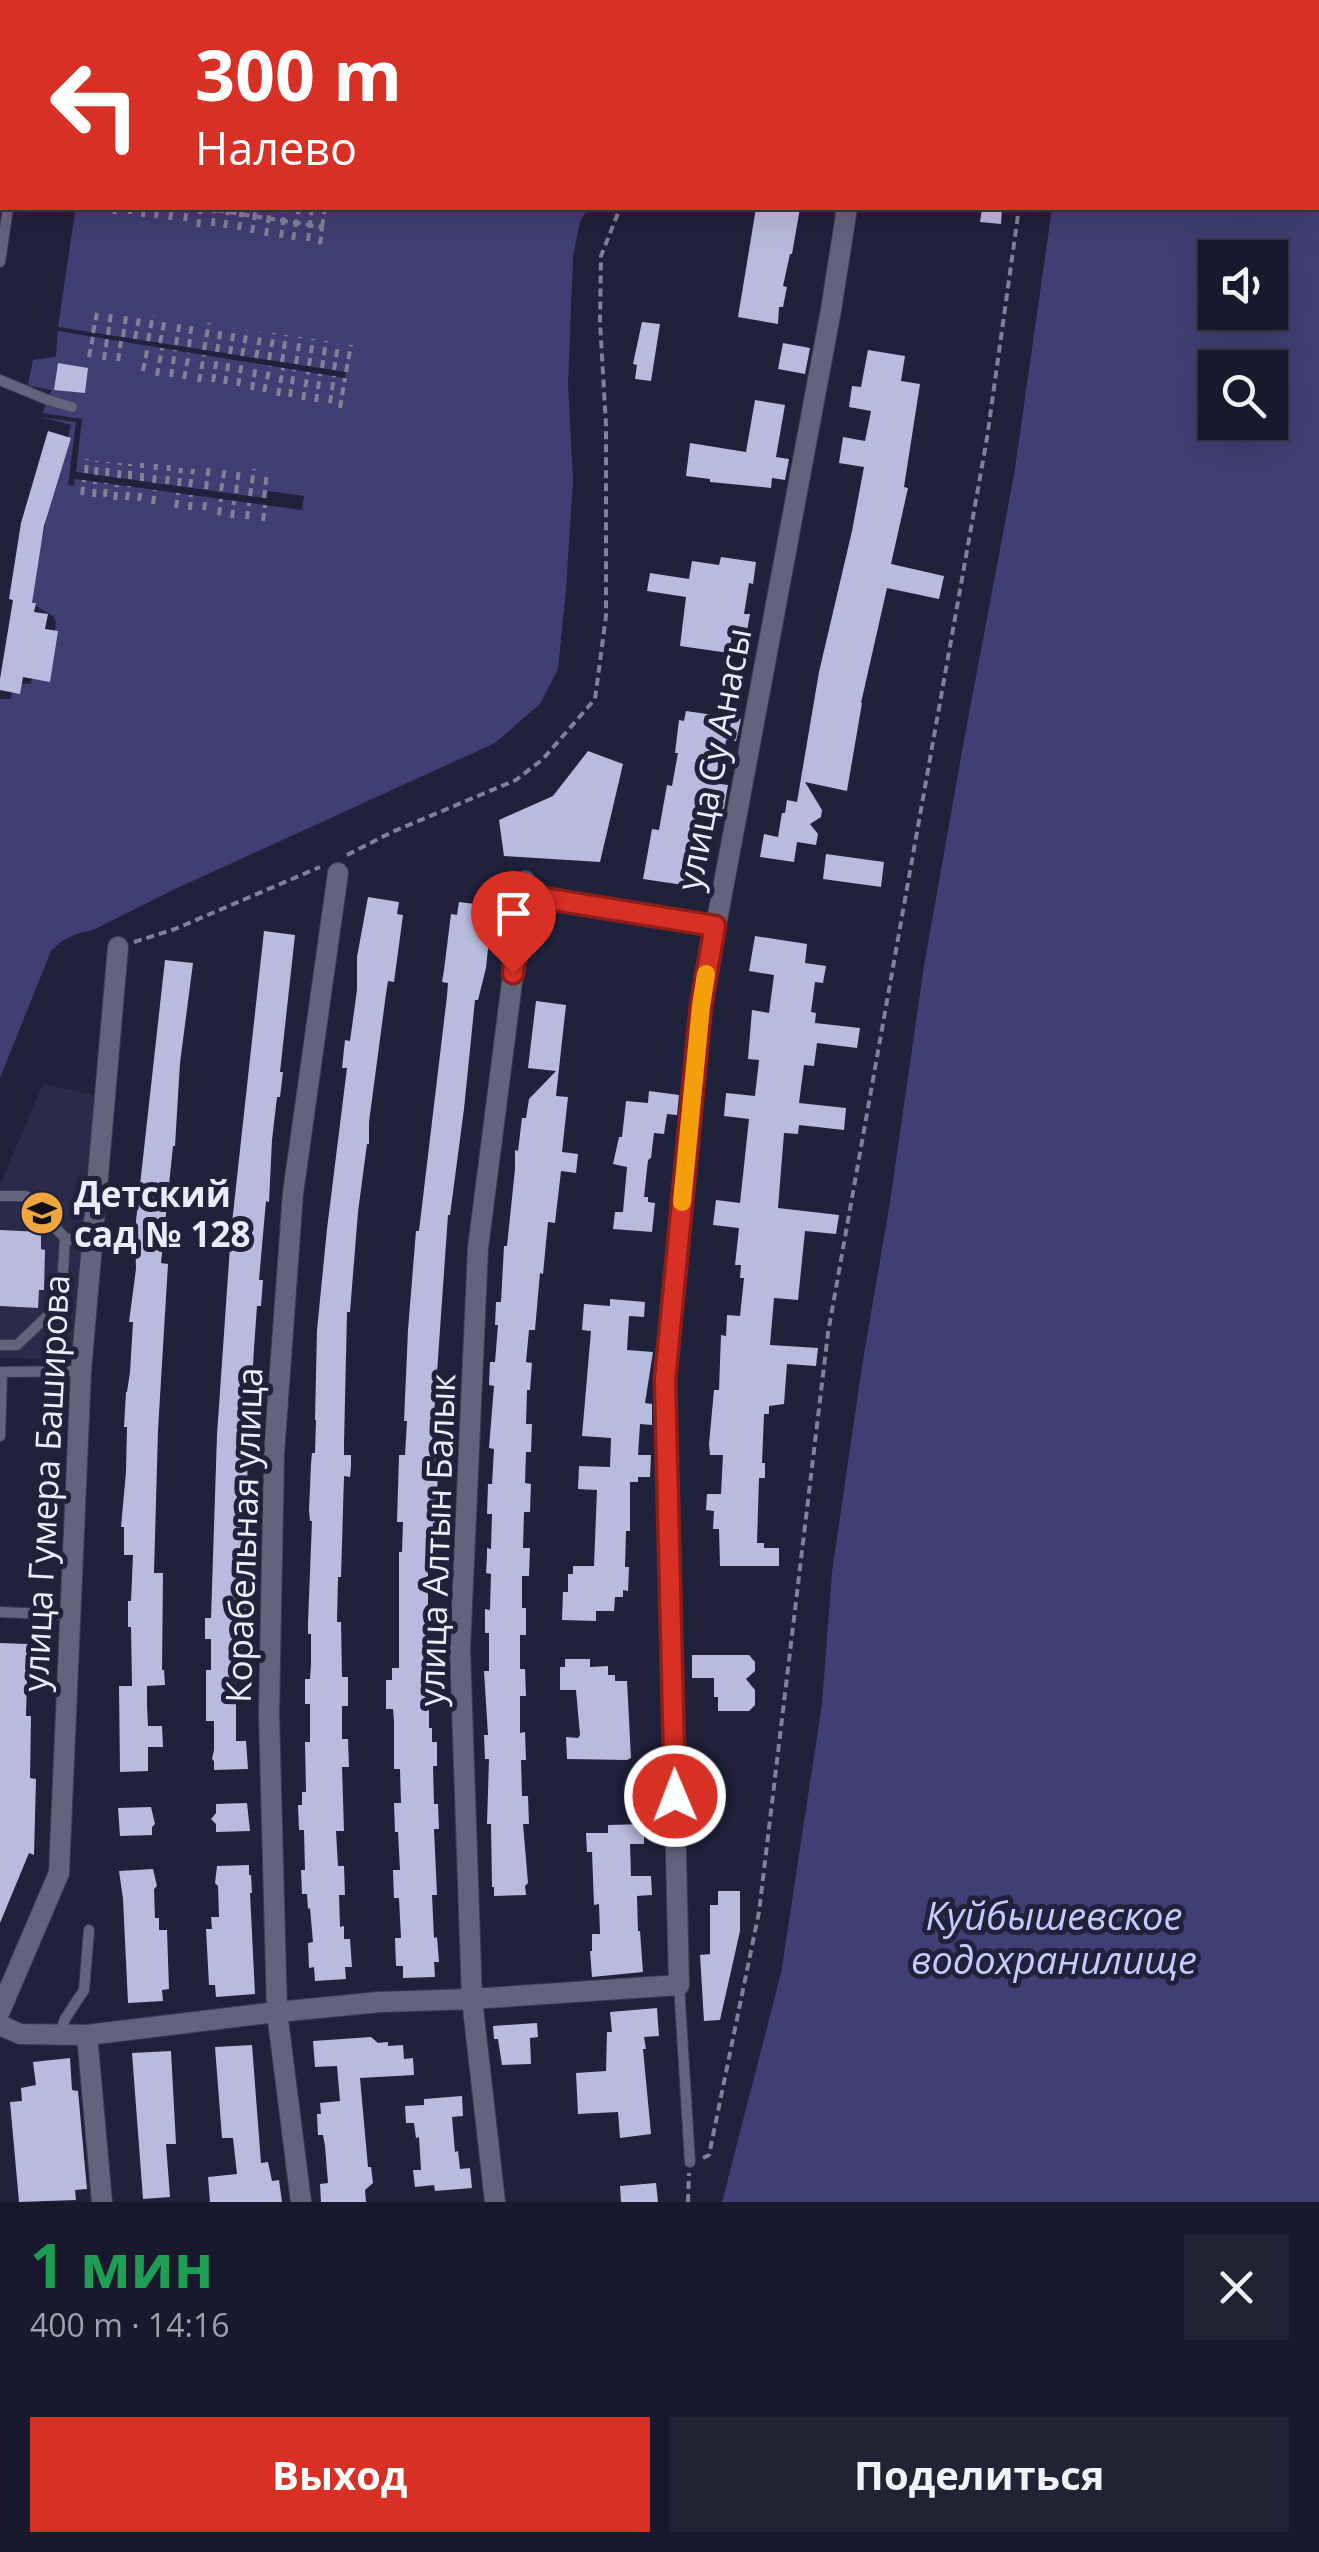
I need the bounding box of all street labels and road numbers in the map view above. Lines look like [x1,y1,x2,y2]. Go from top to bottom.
street label: улица Су Анасы [665,624,761,894]
street label: улица Гумера Баширова [11,1273,79,1693]
street label: Корабельная улица [214,1366,272,1704]
street label: улица Алтын Балык [407,1373,465,1707]

